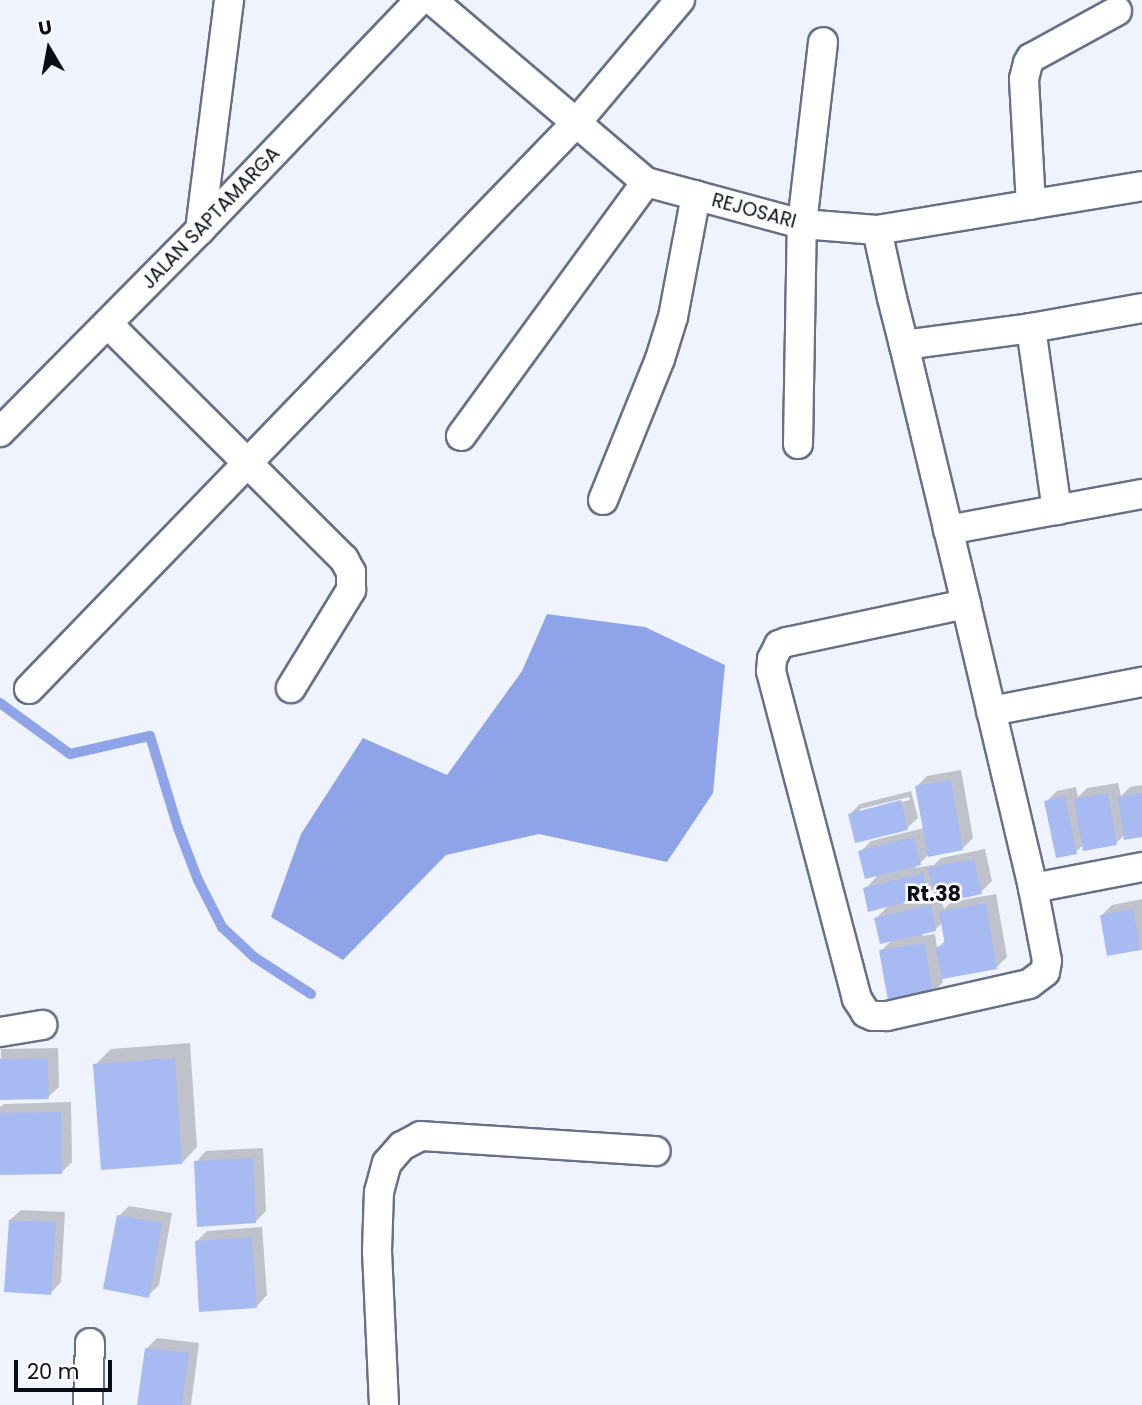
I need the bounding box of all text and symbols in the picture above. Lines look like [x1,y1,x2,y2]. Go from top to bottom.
text: U [36,13,54,42]
north arrow [14,14,84,84]
street label: JALAN SAPTAMARGA [137,142,285,294]
street label: REJOSARI [709,189,799,233]
district label: Rt.38 [907,881,961,907]
scale bar [18,1346,116,1390]
text: 20 m [27,1357,80,1386]

